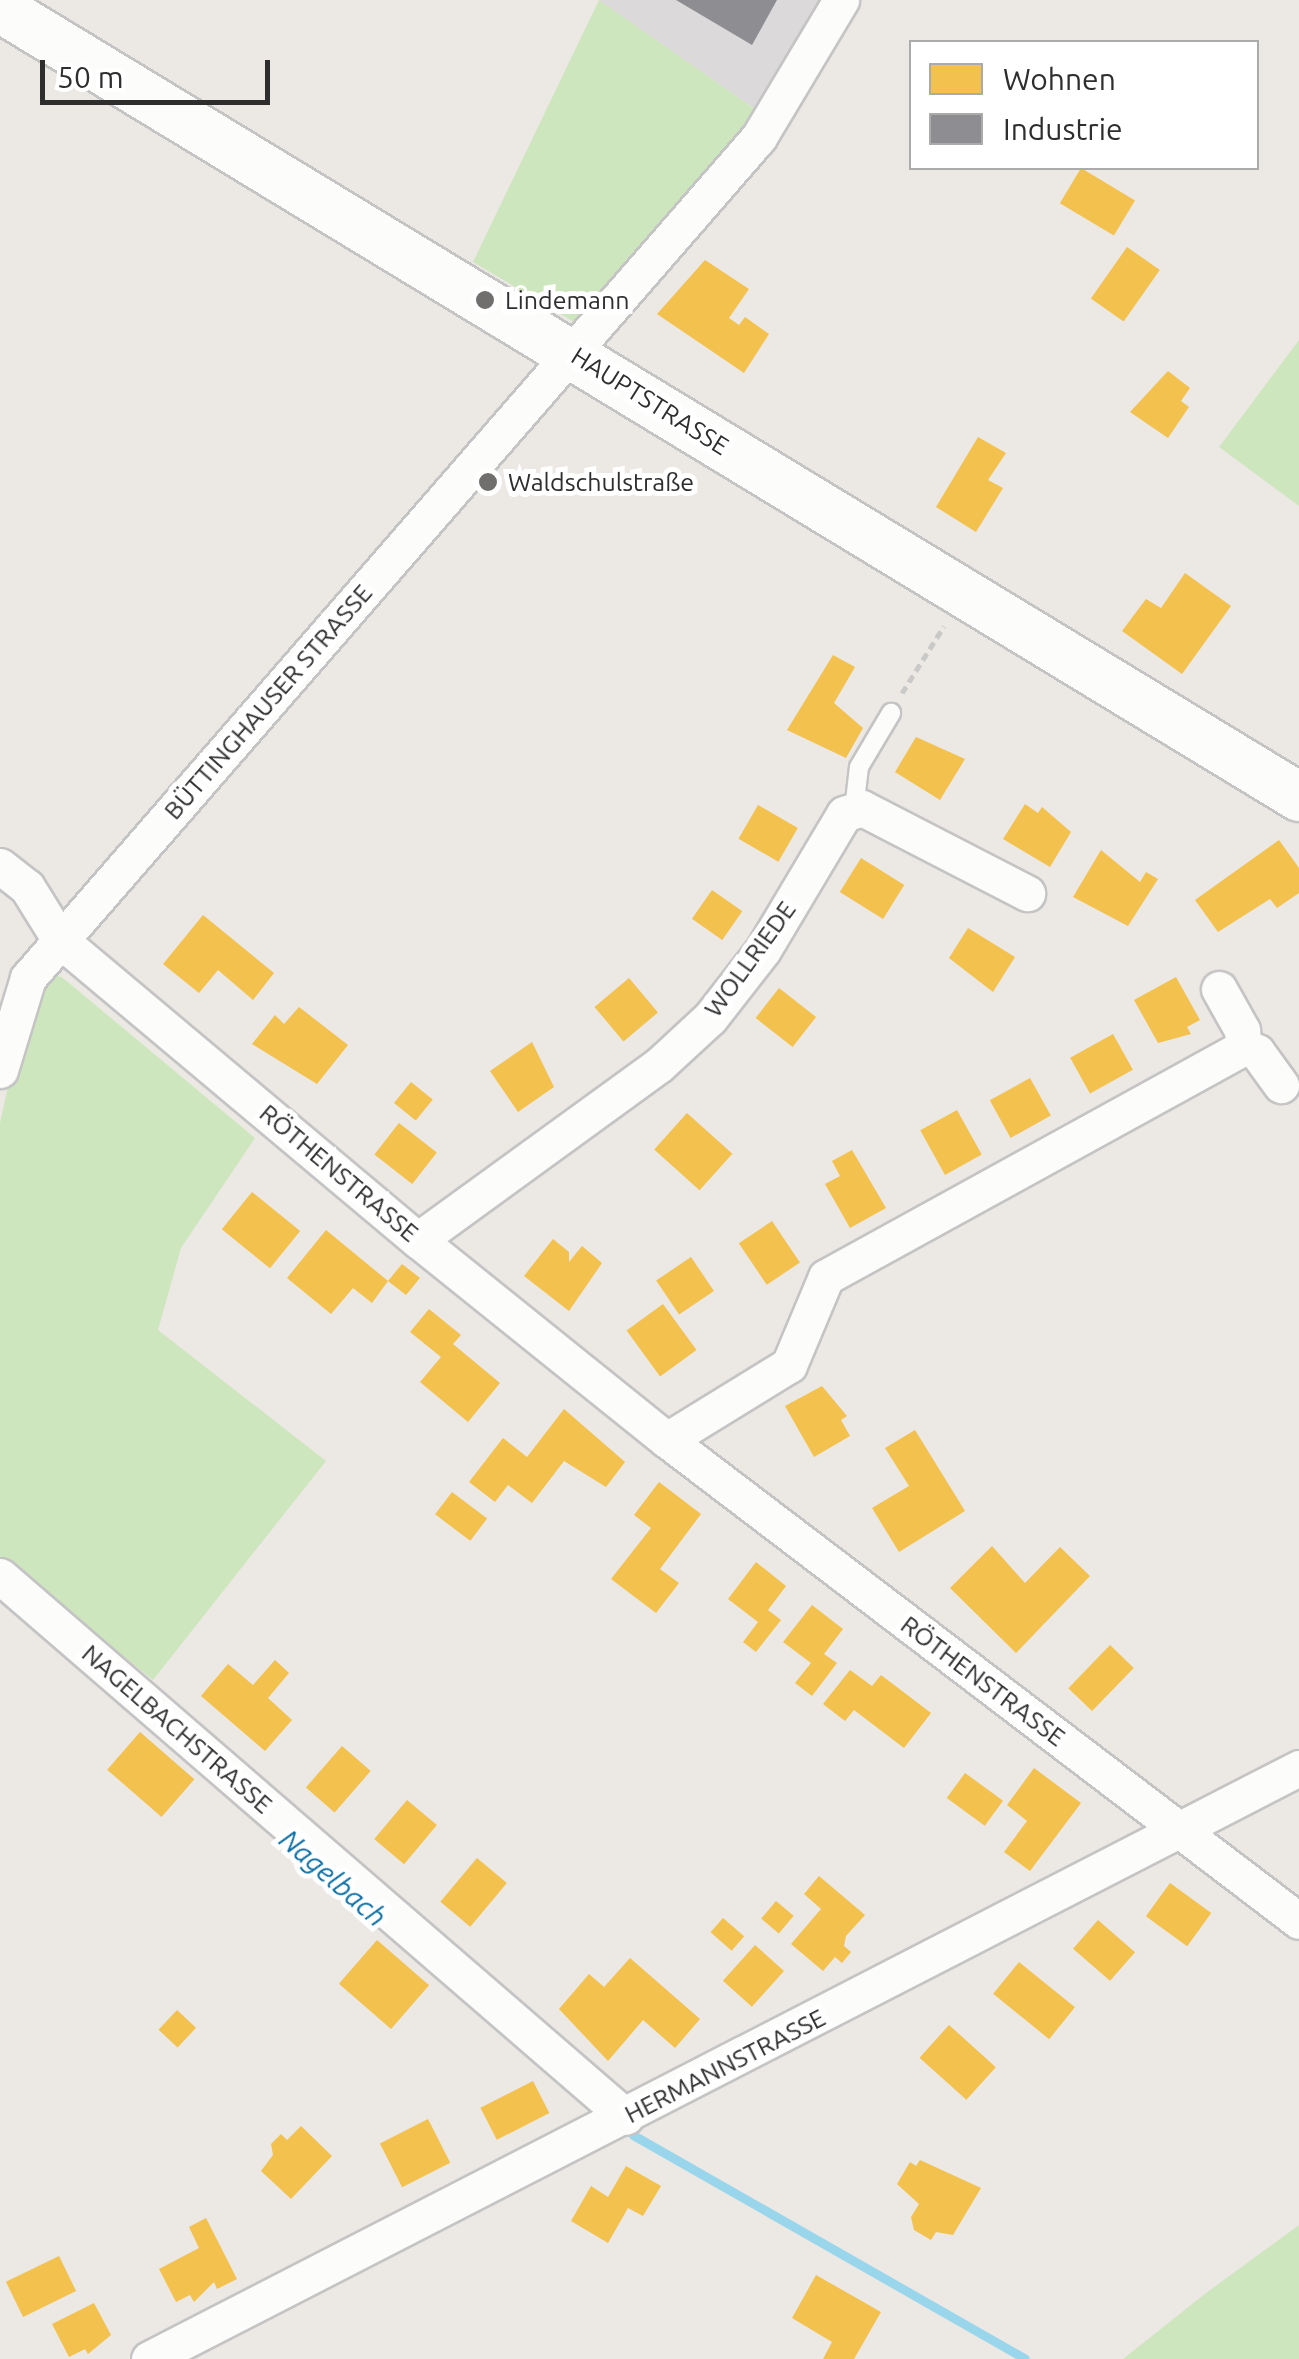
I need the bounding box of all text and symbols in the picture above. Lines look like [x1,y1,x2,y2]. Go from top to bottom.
scale bar [45,40,275,102]
legend [909,40,1259,170]
text: 50 m [57,60,124,94]
text: Wohnen [1003,62,1116,96]
text: Industrie [1003,112,1123,146]
place label: Lindemann [505,285,629,315]
marker: Lindemann [474,289,496,311]
street label: HAUPTSTRASSE [566,341,734,461]
place label: Waldschulstraße [508,467,694,497]
marker: Waldschulstraße [477,471,499,493]
street label: BÜTTINGHAUSER STRASSE [158,578,378,826]
street label: WOLLRIEDE [698,895,802,1023]
street label: RÖTHENSTRASSE [254,1098,424,1248]
street label: RÖTHENSTRASSE [895,1609,1071,1753]
street label: NAGELBACHSTRASSE [76,1638,278,1820]
water label: Nagelbach [273,1822,393,1934]
street label: HERMANNSTRASSE [620,2003,830,2129]

